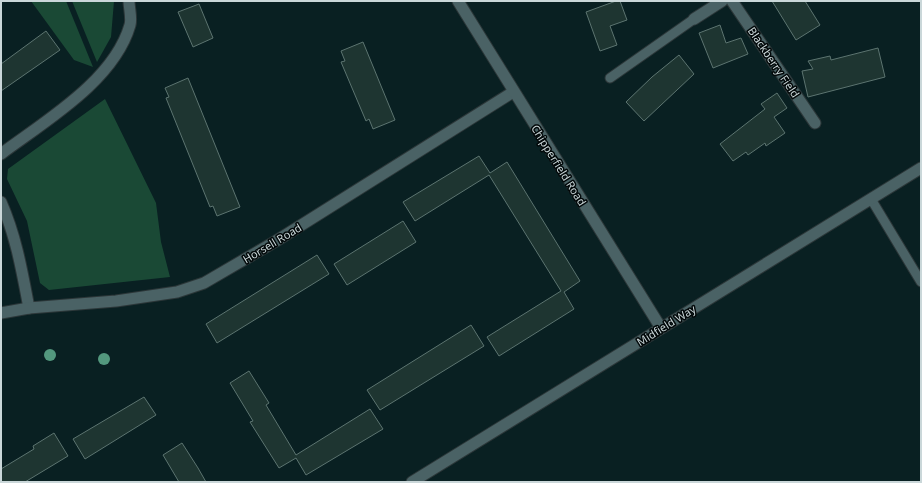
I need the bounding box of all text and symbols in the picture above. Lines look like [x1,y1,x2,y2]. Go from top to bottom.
street label: Blackberry Field [745,24,803,100]
street label: Chipperfield Road [528,122,590,208]
street label: Horsell Road [240,220,304,266]
street label: Midfield Way [634,301,699,349]

